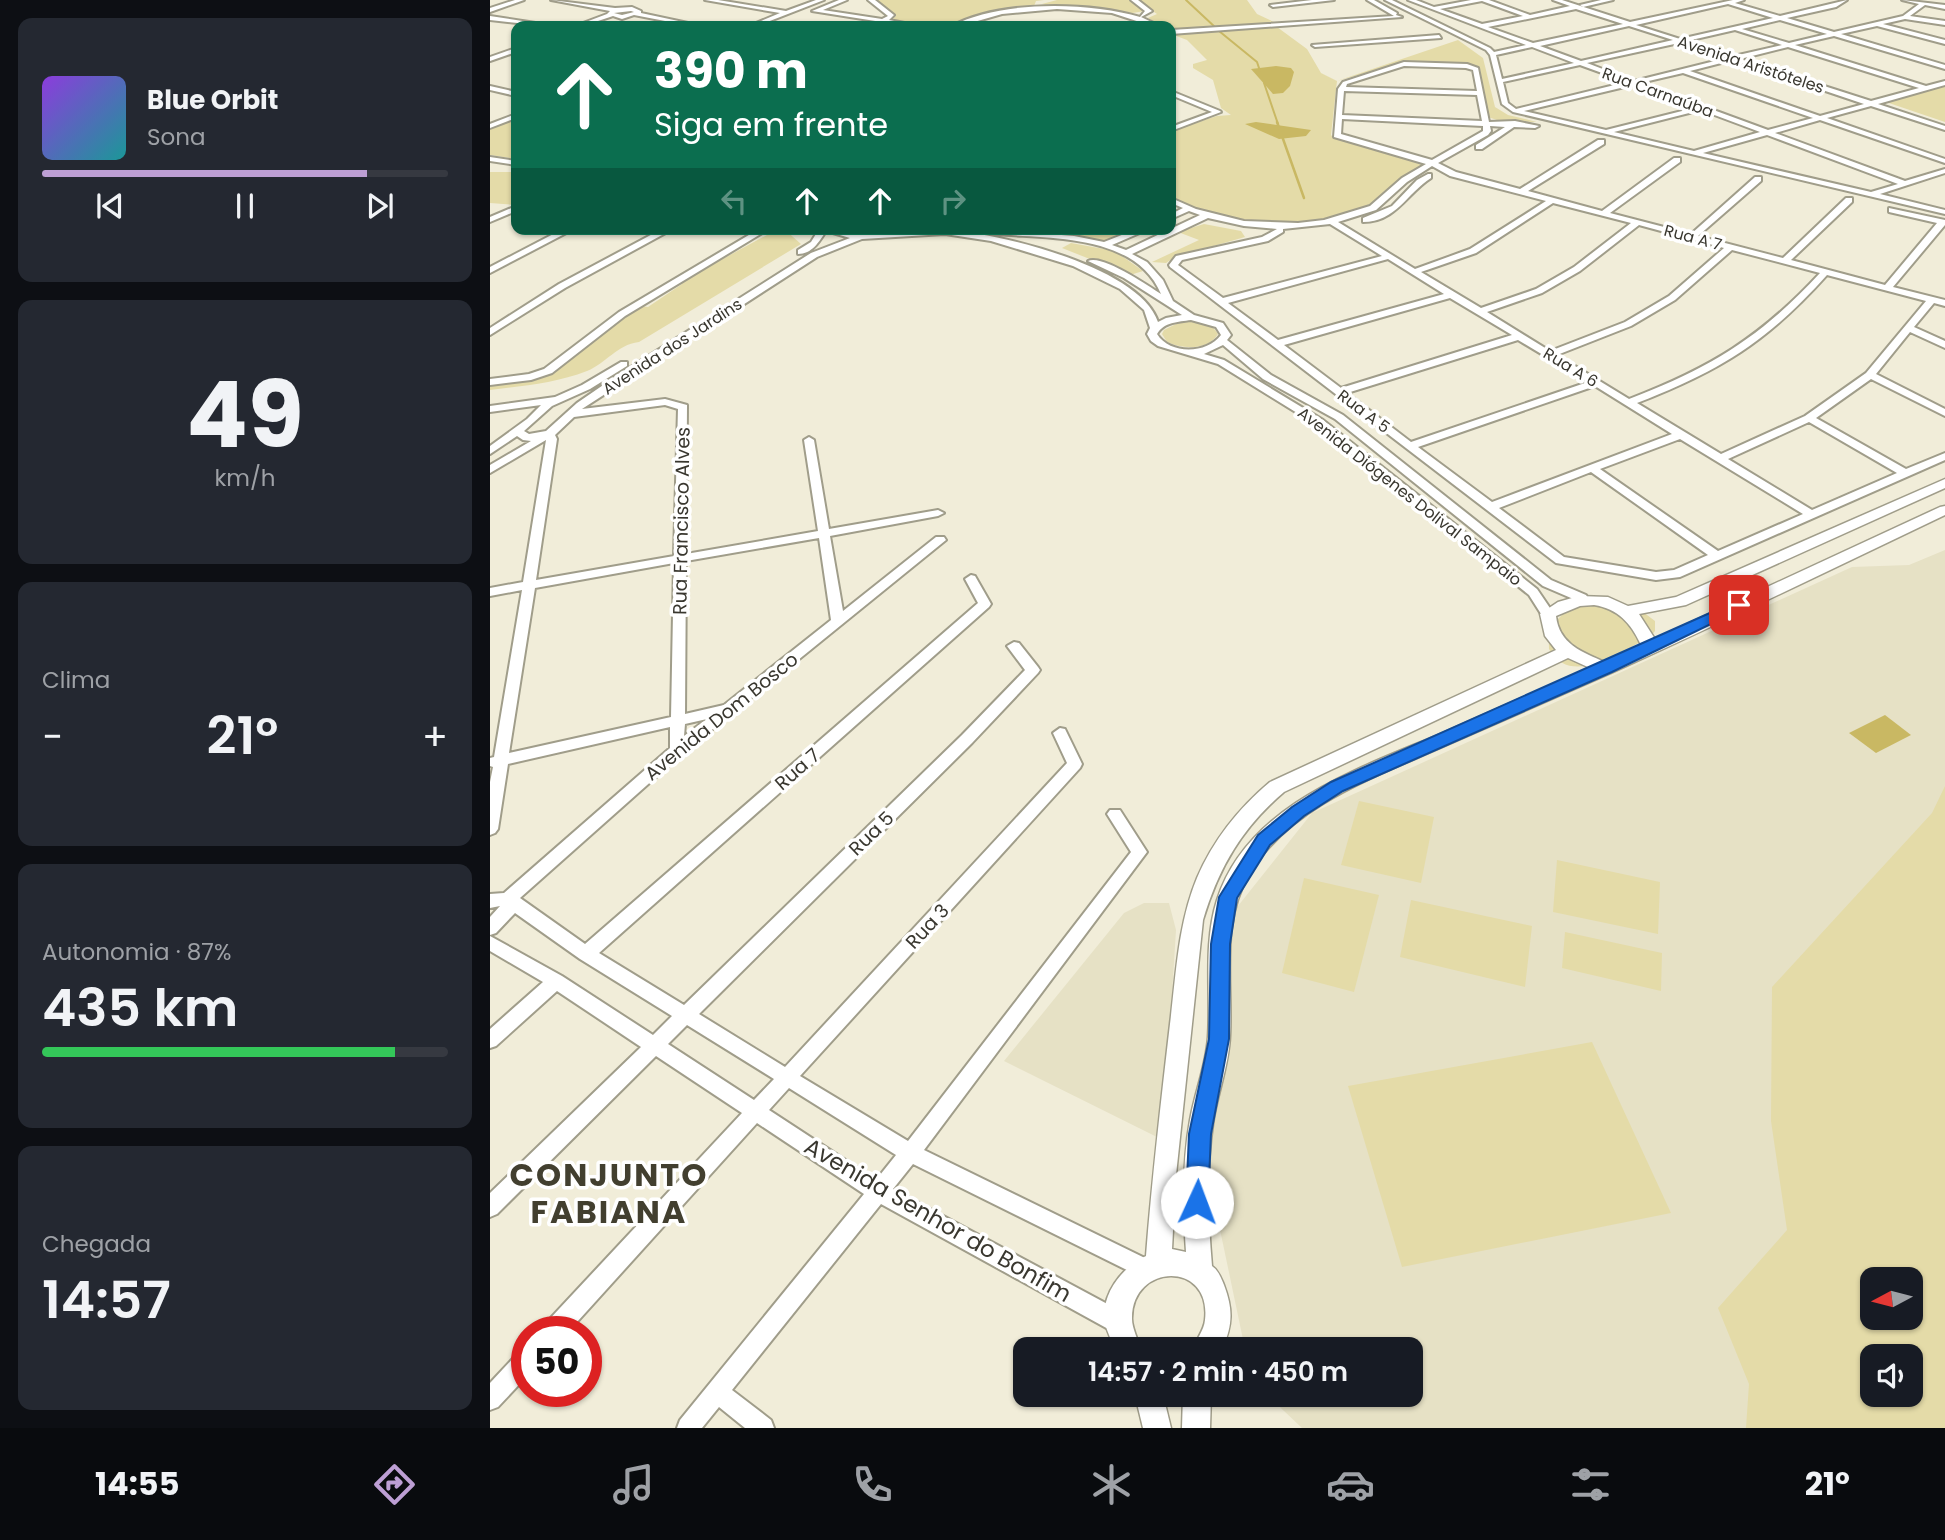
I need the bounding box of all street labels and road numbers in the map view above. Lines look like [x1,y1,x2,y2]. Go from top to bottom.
street label: Avenida Aristóteles [1675,30,1827,99]
street label: Rua Carnaúba [1599,62,1717,123]
street label: Rua A 7 [1661,219,1725,256]
street label: Avenida dos Jardins [598,293,746,400]
street label: Rua A 6 [1539,342,1603,393]
street label: Rua A 5 [1333,384,1395,439]
street label: Avenida Diógenes Dolival Sampaio [1293,402,1527,591]
street label: Rua Francisco Alves [666,427,697,615]
street label: Avenida Dom Bosco [639,646,804,787]
street label: Rua 7 [769,742,826,797]
street label: Rua 5 [843,805,900,862]
street label: Rua 3 [899,898,955,955]
street label: Avenida Senhor do Bonfim [798,1130,1078,1310]

